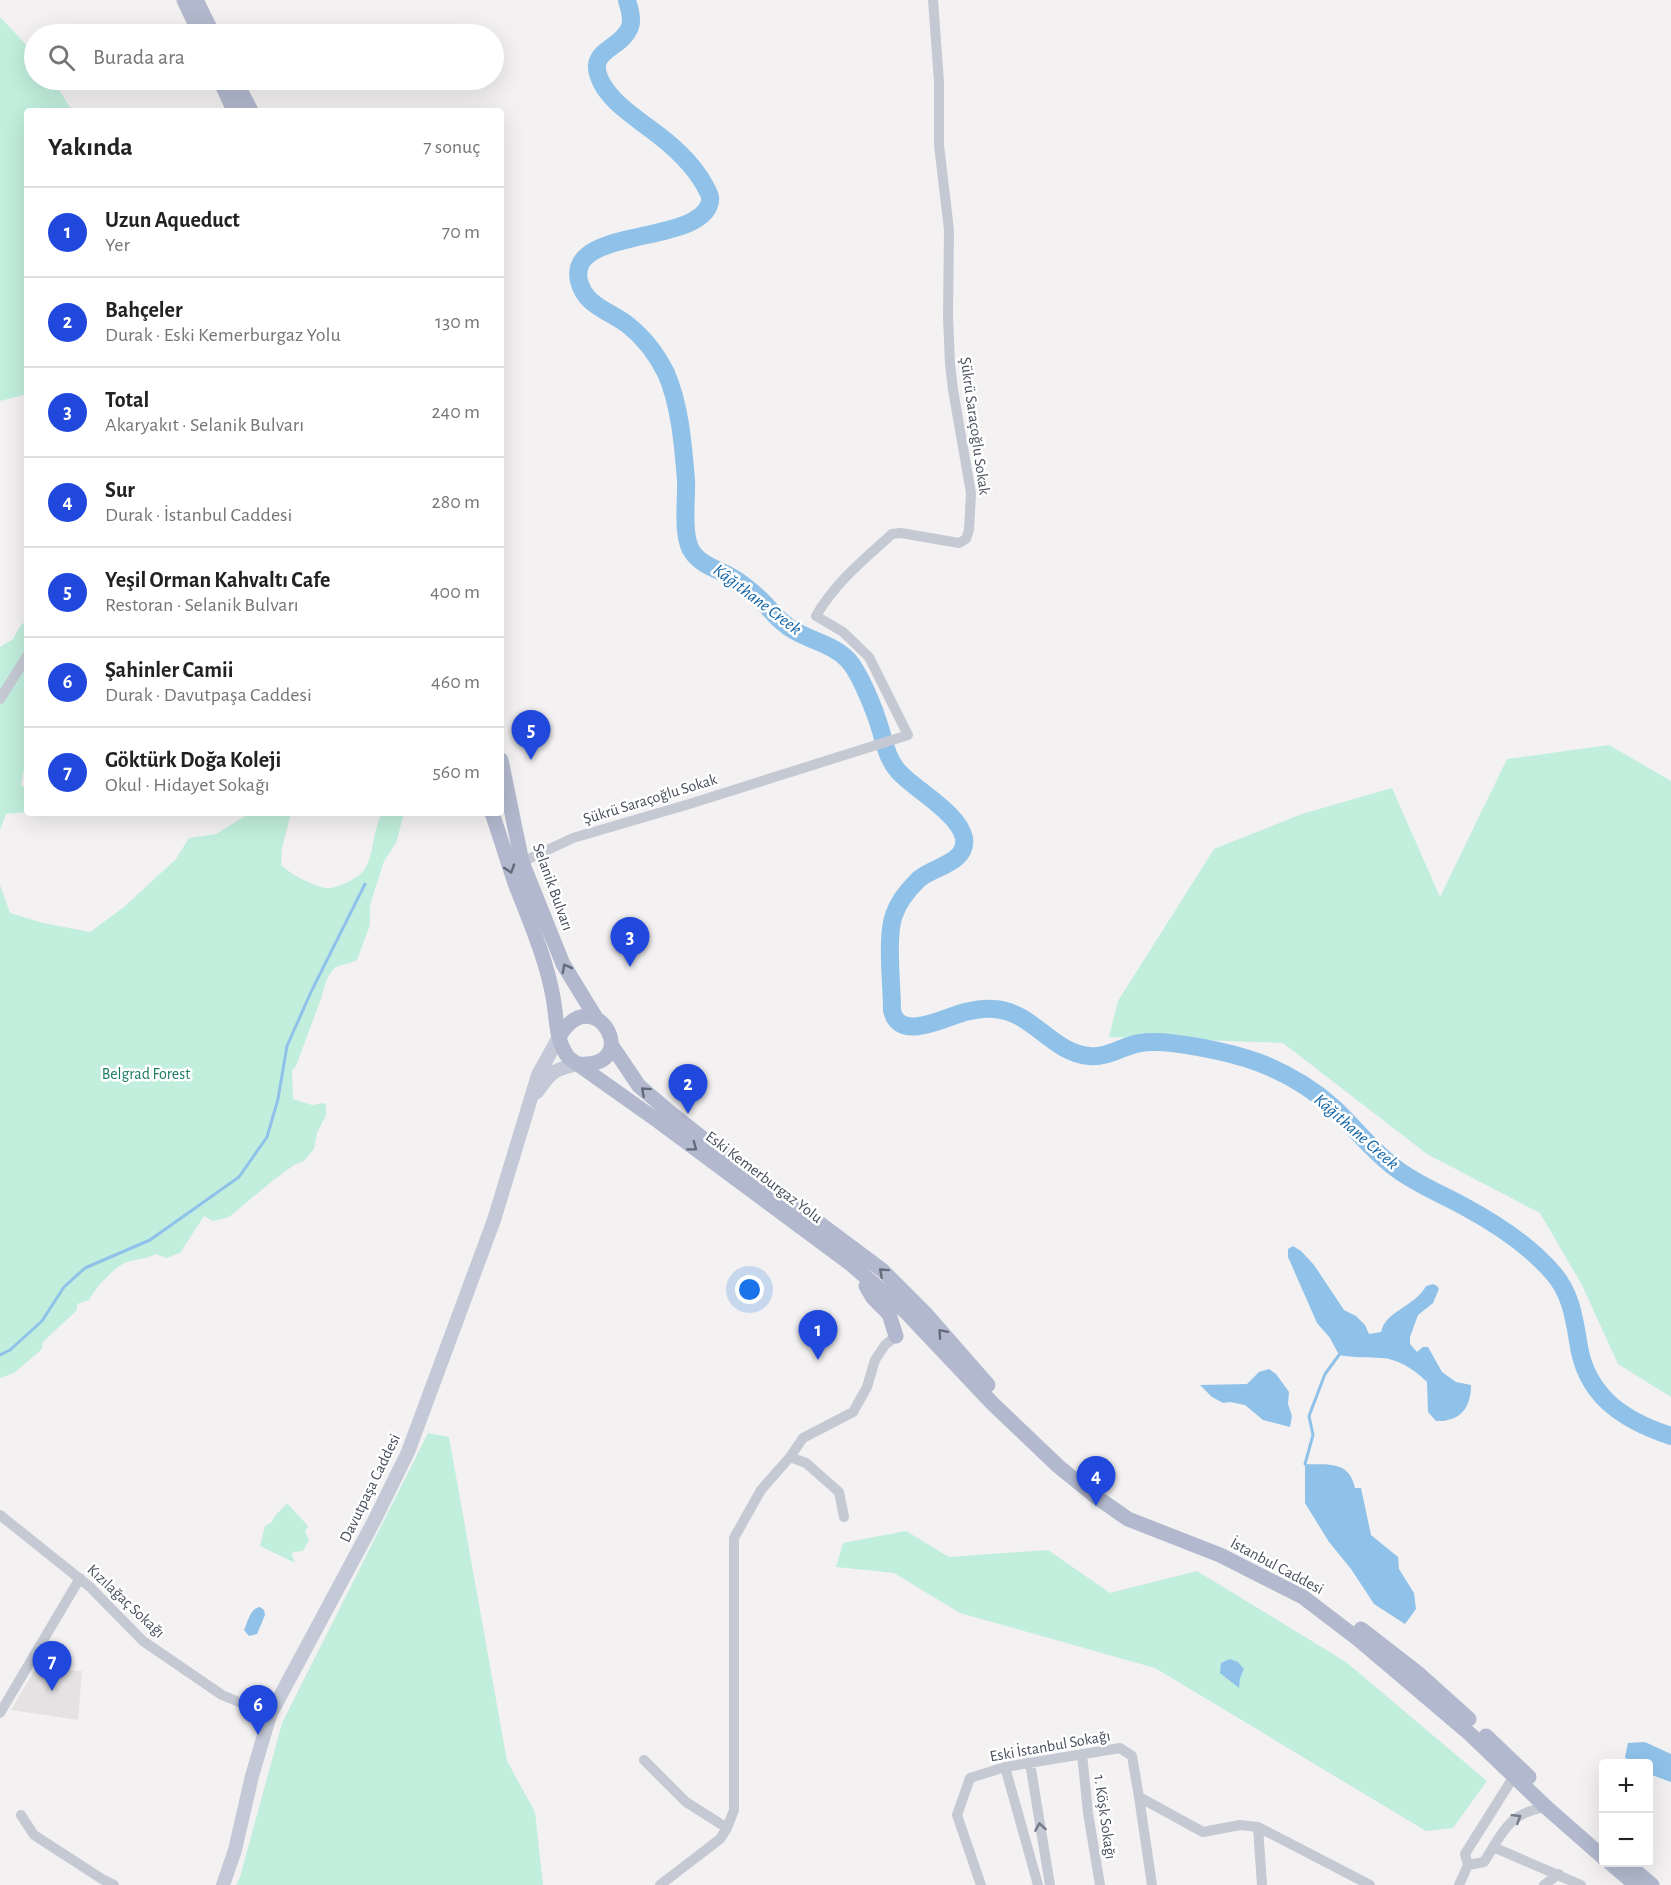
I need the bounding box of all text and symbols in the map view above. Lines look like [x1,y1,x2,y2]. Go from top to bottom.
search box [24,24,504,90]
icon: search [45,41,78,74]
text: Burada ara [93,46,185,68]
text: Yakında [48,134,133,160]
text: 7 sonuç [423,137,480,157]
text: Uzun Aqueduct [105,209,240,231]
text: 1 [64,222,71,242]
text: 70 m [442,222,480,242]
text: Yer [105,235,130,255]
text: Bahçeler [105,299,183,321]
text: 2 [63,312,72,332]
text: 130 m [435,312,480,332]
text: Durak · Eski Kemerburgaz Yolu [105,325,341,345]
street label: Şükrü Saraçoğlu Sokak [957,356,993,497]
text: Total [105,389,149,411]
text: 3 [63,402,72,422]
text: 240 m [431,402,480,422]
text: Akaryakıt · Selanik Bulvarı [105,415,304,435]
text: Sur [105,479,135,501]
text: 4 [62,492,73,512]
text: 280 m [432,492,480,512]
text: Durak · İstanbul Caddesi [105,505,292,525]
water label: Kâğıthane Creek [710,561,804,639]
text: Yeşil Orman Kahvaltı Cafe [105,569,330,591]
text: 5 [63,582,72,602]
text: 400 m [430,582,480,602]
text: Restoran · Selanik Bulvarı [105,595,299,615]
text: Şahinler Camii [105,659,234,681]
text: 6 [63,672,72,692]
text: 460 m [431,672,480,692]
text: Durak · Davutpaşa Caddesi [105,685,312,705]
pin: 5 [512,710,550,760]
text: Göktürk Doğa Koleji [105,749,281,771]
text: 7 [63,762,72,782]
text: 560 m [432,762,480,782]
street label: Şükrü Saraçoğlu Sokak [581,771,720,827]
text: Okul · Hidayet Sokağı [105,775,270,795]
street label: Selanik Bulvarı [530,841,576,933]
one-way arrow [503,863,516,874]
pin: 3 [610,918,650,967]
one-way arrow [562,964,573,974]
pin: 2 [668,1064,708,1114]
park label: Belgrad Forest [102,1066,190,1082]
one-way arrow [641,1087,652,1098]
water label: Kâğıthane Creek [1310,1091,1402,1173]
street label: Eski Kemerburgaz Yolu [703,1128,825,1226]
one-way arrow [686,1140,697,1151]
one-way arrow [880,1268,890,1279]
your location [735,1275,764,1304]
pin: 1 [798,1310,838,1360]
one-way arrow [938,1329,949,1340]
street label: Davutpaşa Caddesi [337,1431,403,1545]
pin: 4 [1076,1456,1116,1506]
street label: İstanbul Caddesi [1228,1533,1327,1597]
street label: Kızılağaç Sokağı [84,1561,168,1641]
pin: 7 [32,1642,72,1691]
pin: 6 [238,1686,278,1735]
street label: Eski İstanbul Sokağı [988,1726,1111,1764]
map controls [1599,1759,1653,1867]
button: + [1599,1759,1653,1813]
street label: 1. Köşk Sokağı [1091,1774,1119,1860]
button: − [1599,1813,1653,1867]
one-way arrow [1511,1814,1522,1825]
one-way arrow [1035,1823,1047,1832]

